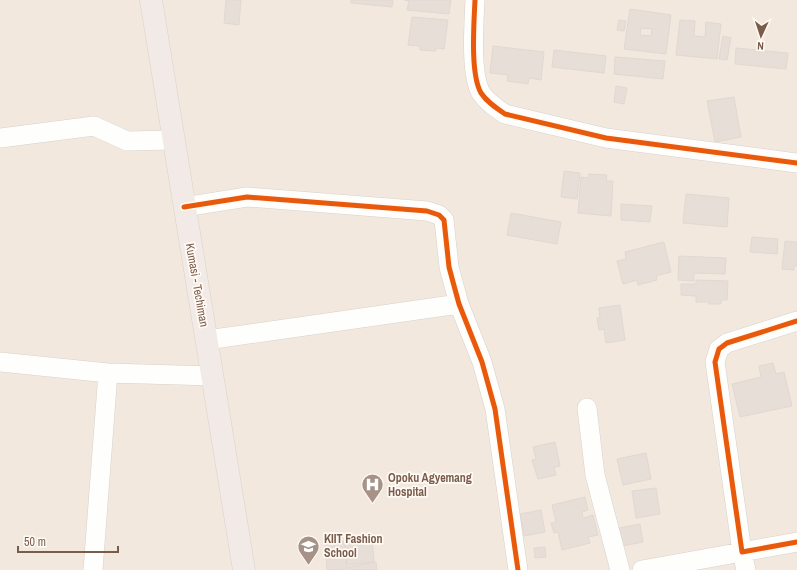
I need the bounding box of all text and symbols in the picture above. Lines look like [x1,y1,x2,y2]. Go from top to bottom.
north arrow [741,16,781,56]
text: N [757,39,764,53]
street label: Kumasi - Techiman [182,242,212,328]
place label: Opoku Agyemang Hospital [388,470,472,500]
hospital icon: Opoku Agyemang Hospital [359,472,385,505]
scale bar [18,528,118,554]
place label: KIIT Fashion School [324,531,383,561]
school or university icon: KIIT Fashion School [295,533,321,566]
text: 50 m [24,534,46,550]

